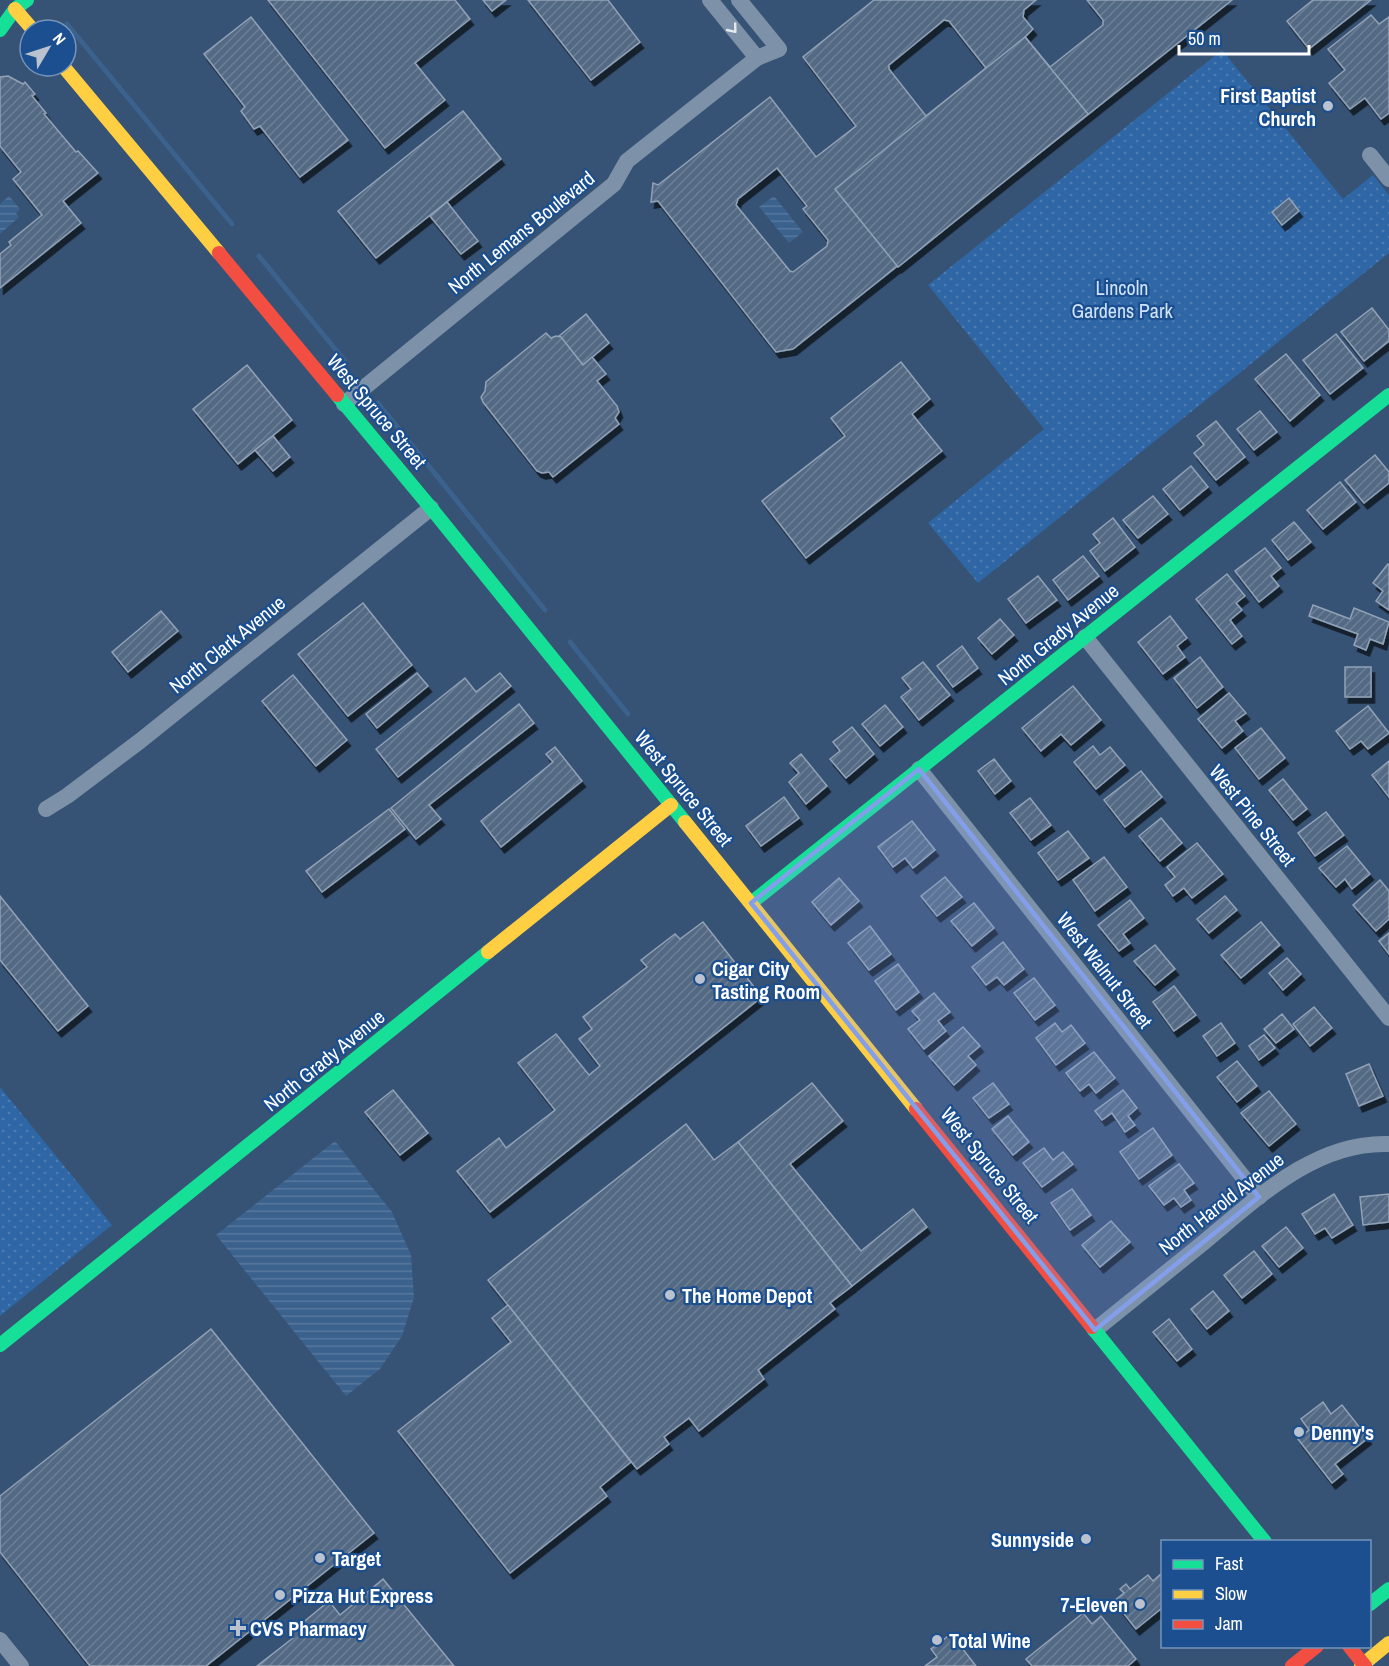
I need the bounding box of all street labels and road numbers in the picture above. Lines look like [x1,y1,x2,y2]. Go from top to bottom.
street label: North Lemans Boulevard [442,164,600,300]
street label: West Spruce Street [321,348,433,474]
street label: North Grady Avenue [992,577,1124,691]
street label: North Clark Avenue [163,589,291,699]
street label: West Spruce Street [629,724,739,852]
street label: West Pine Street [1204,758,1303,872]
street label: West Walnut Street [1051,906,1159,1034]
street label: North Grady Avenue [258,1003,390,1117]
street label: West Spruce Street [935,1101,1045,1229]
street label: North Harold Avenue [1153,1146,1289,1260]

